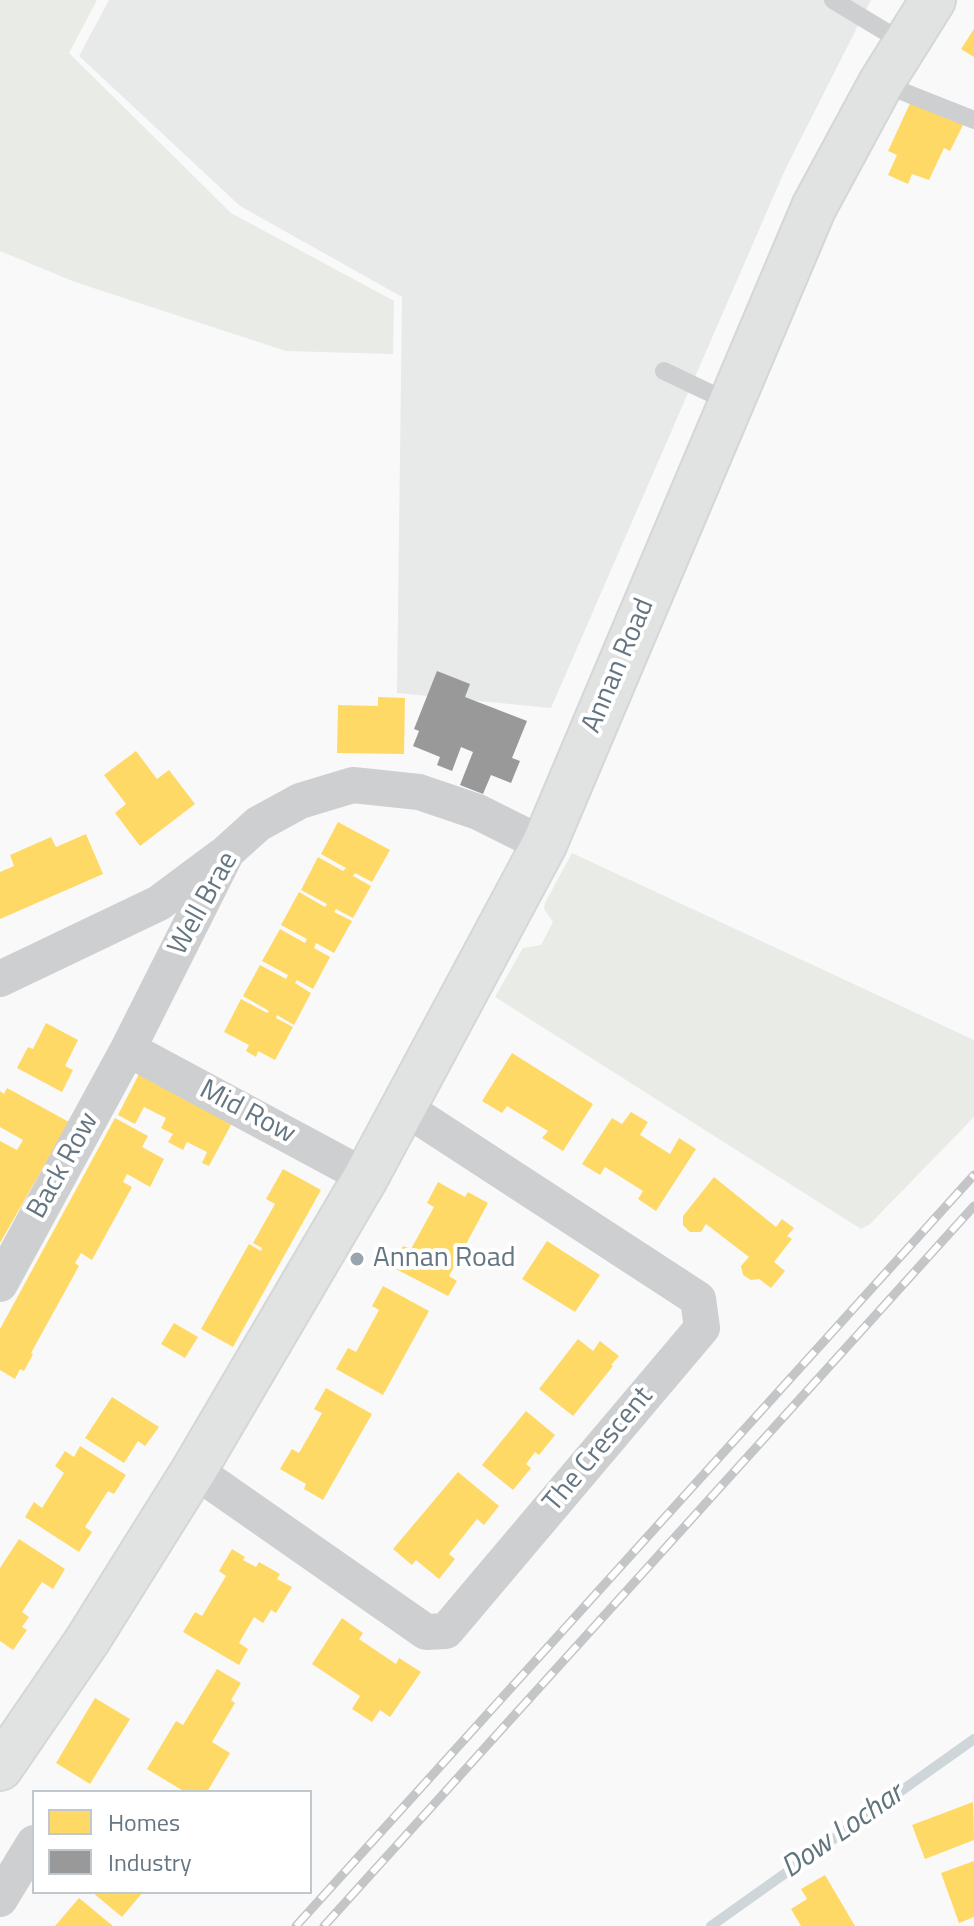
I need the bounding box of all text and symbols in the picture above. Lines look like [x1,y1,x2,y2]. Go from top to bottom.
street label: Annan Road [576,594,662,738]
street label: Well Brae [162,847,246,961]
street label: Mid Row [193,1074,301,1152]
street label: Back Row [21,1107,107,1225]
place label: Annan Road [373,1242,516,1276]
marker: Annan Road [348,1250,366,1268]
street label: The Crescent [537,1381,661,1519]
water label: Dow Lochar [775,1777,911,1887]
legend [32,1790,312,1894]
text: Homes [108,1804,180,1840]
text: Industry [108,1844,192,1880]

